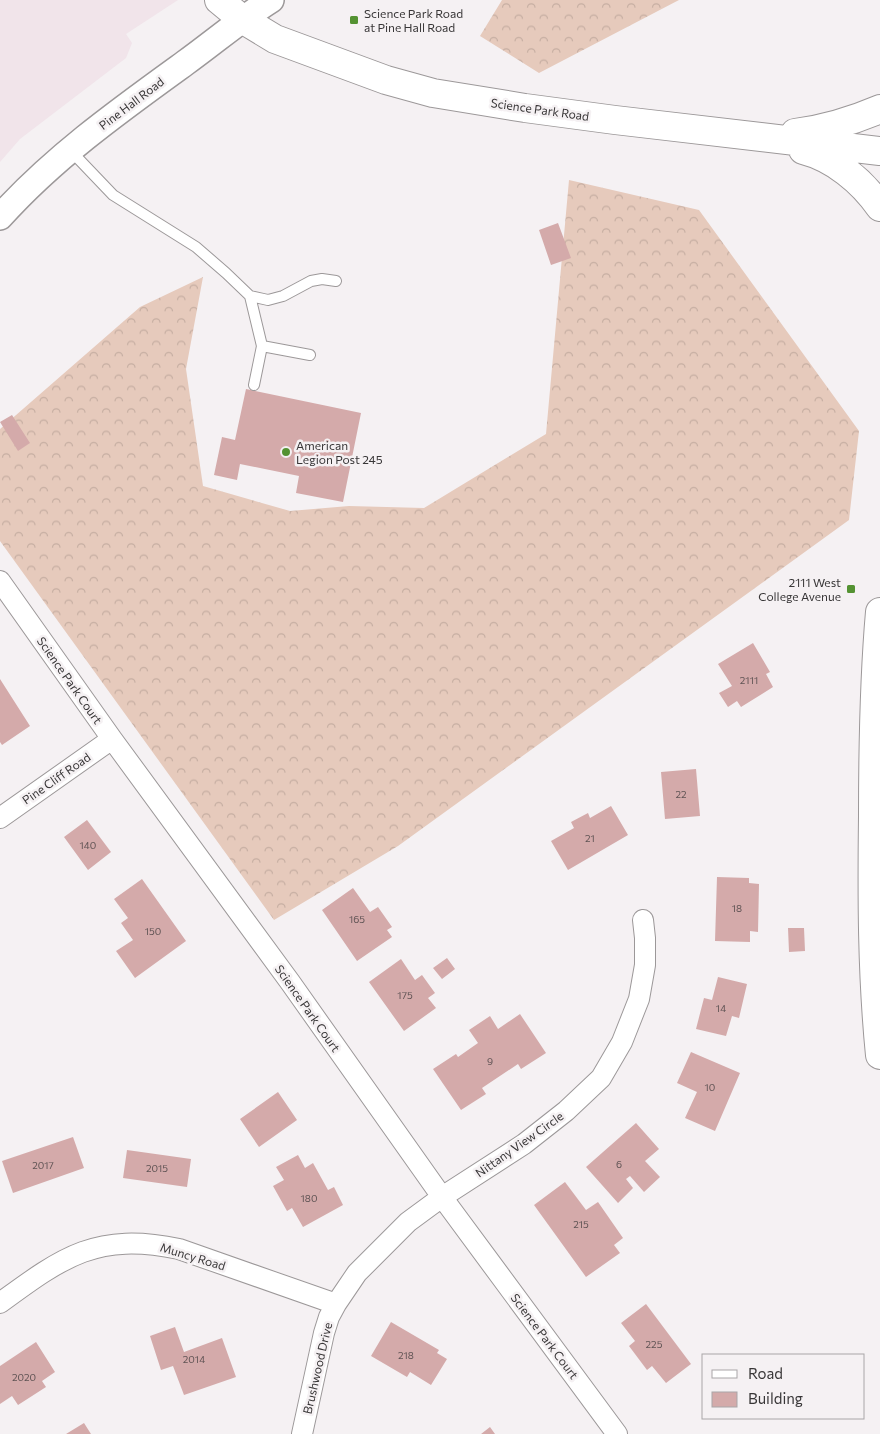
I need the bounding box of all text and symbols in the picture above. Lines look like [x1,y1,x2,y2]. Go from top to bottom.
place label: Science Park Road at Pine Hall Road [364,6,463,34]
marker: Science Park Road at Pine Hall Road [348,14,360,26]
street label: Pine Hall Road [96,74,166,132]
street label: Science Park Road [490,95,590,123]
place label: American Legion Post 245 [296,438,383,466]
marker: American Legion Post 245 [280,446,292,458]
place label: 2111 West College Avenue [758,575,841,603]
marker: 2111 West College Avenue [845,583,857,595]
street label: Science Park Court [35,634,105,726]
house number: 2111 [740,674,758,686]
street label: Pine Cliff Road [19,749,93,807]
house number: 22 [675,788,687,800]
house number: 21 [585,832,595,844]
house number: 140 [80,839,96,851]
house number: 18 [732,902,742,914]
house number: 165 [349,913,365,925]
house number: 150 [145,925,161,937]
street label: Science Park Court [273,962,343,1054]
house number: 175 [397,989,413,1001]
house number: 14 [716,1002,726,1014]
house number: 9 [487,1055,493,1067]
house number: 10 [705,1081,715,1093]
street label: Nittany View Circle [472,1108,566,1180]
house number: 6 [616,1158,622,1170]
house number: 2017 [32,1159,54,1171]
house number: 2015 [146,1162,168,1174]
house number: 180 [301,1192,317,1204]
house number: 215 [573,1218,589,1230]
street label: Muncy Road [159,1239,227,1273]
street label: Science Park Court [508,1291,582,1381]
street label: Brushwood Drive [300,1321,334,1415]
house number: 225 [646,1338,663,1350]
house number: 218 [398,1349,414,1361]
house number: 2014 [183,1353,205,1365]
legend [702,1354,865,1419]
text: Road [748,1364,783,1382]
house number: 2020 [12,1371,36,1383]
text: Building [748,1389,803,1407]

